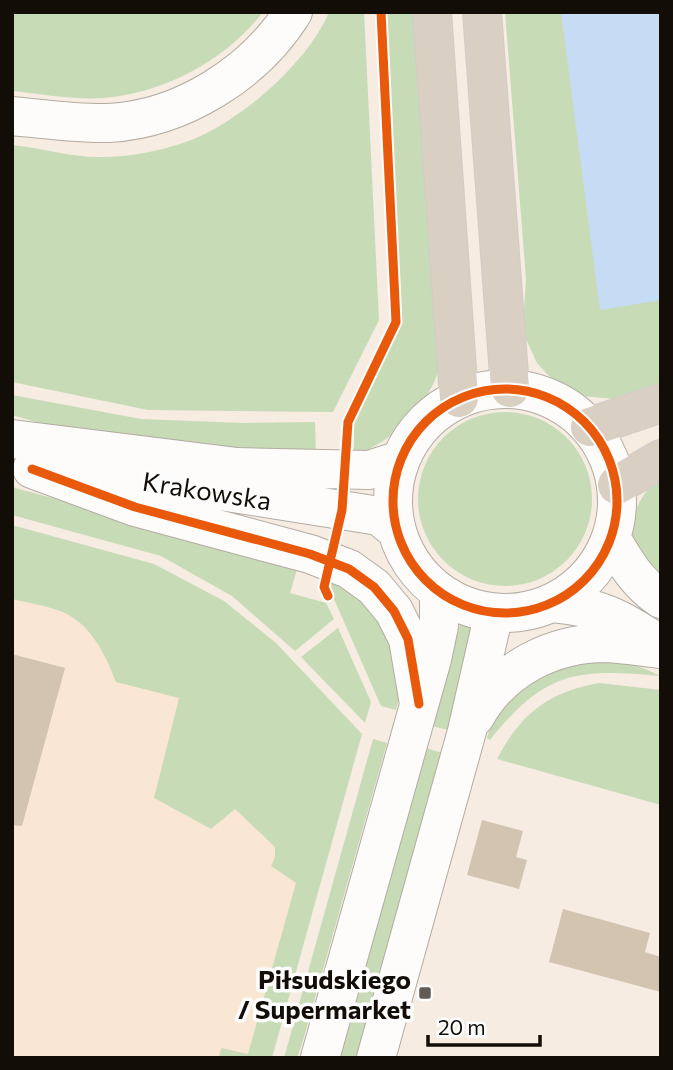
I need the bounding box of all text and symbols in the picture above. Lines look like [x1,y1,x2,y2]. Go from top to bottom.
street label: Krakowska [140,465,274,515]
place label: Piłsudskiego / Supermarket [238,963,411,1024]
marker: Piłsudskiego / Supermarket [417,985,433,1001]
scale bar [428,1004,540,1048]
text: 20 m [438,1014,486,1039]

